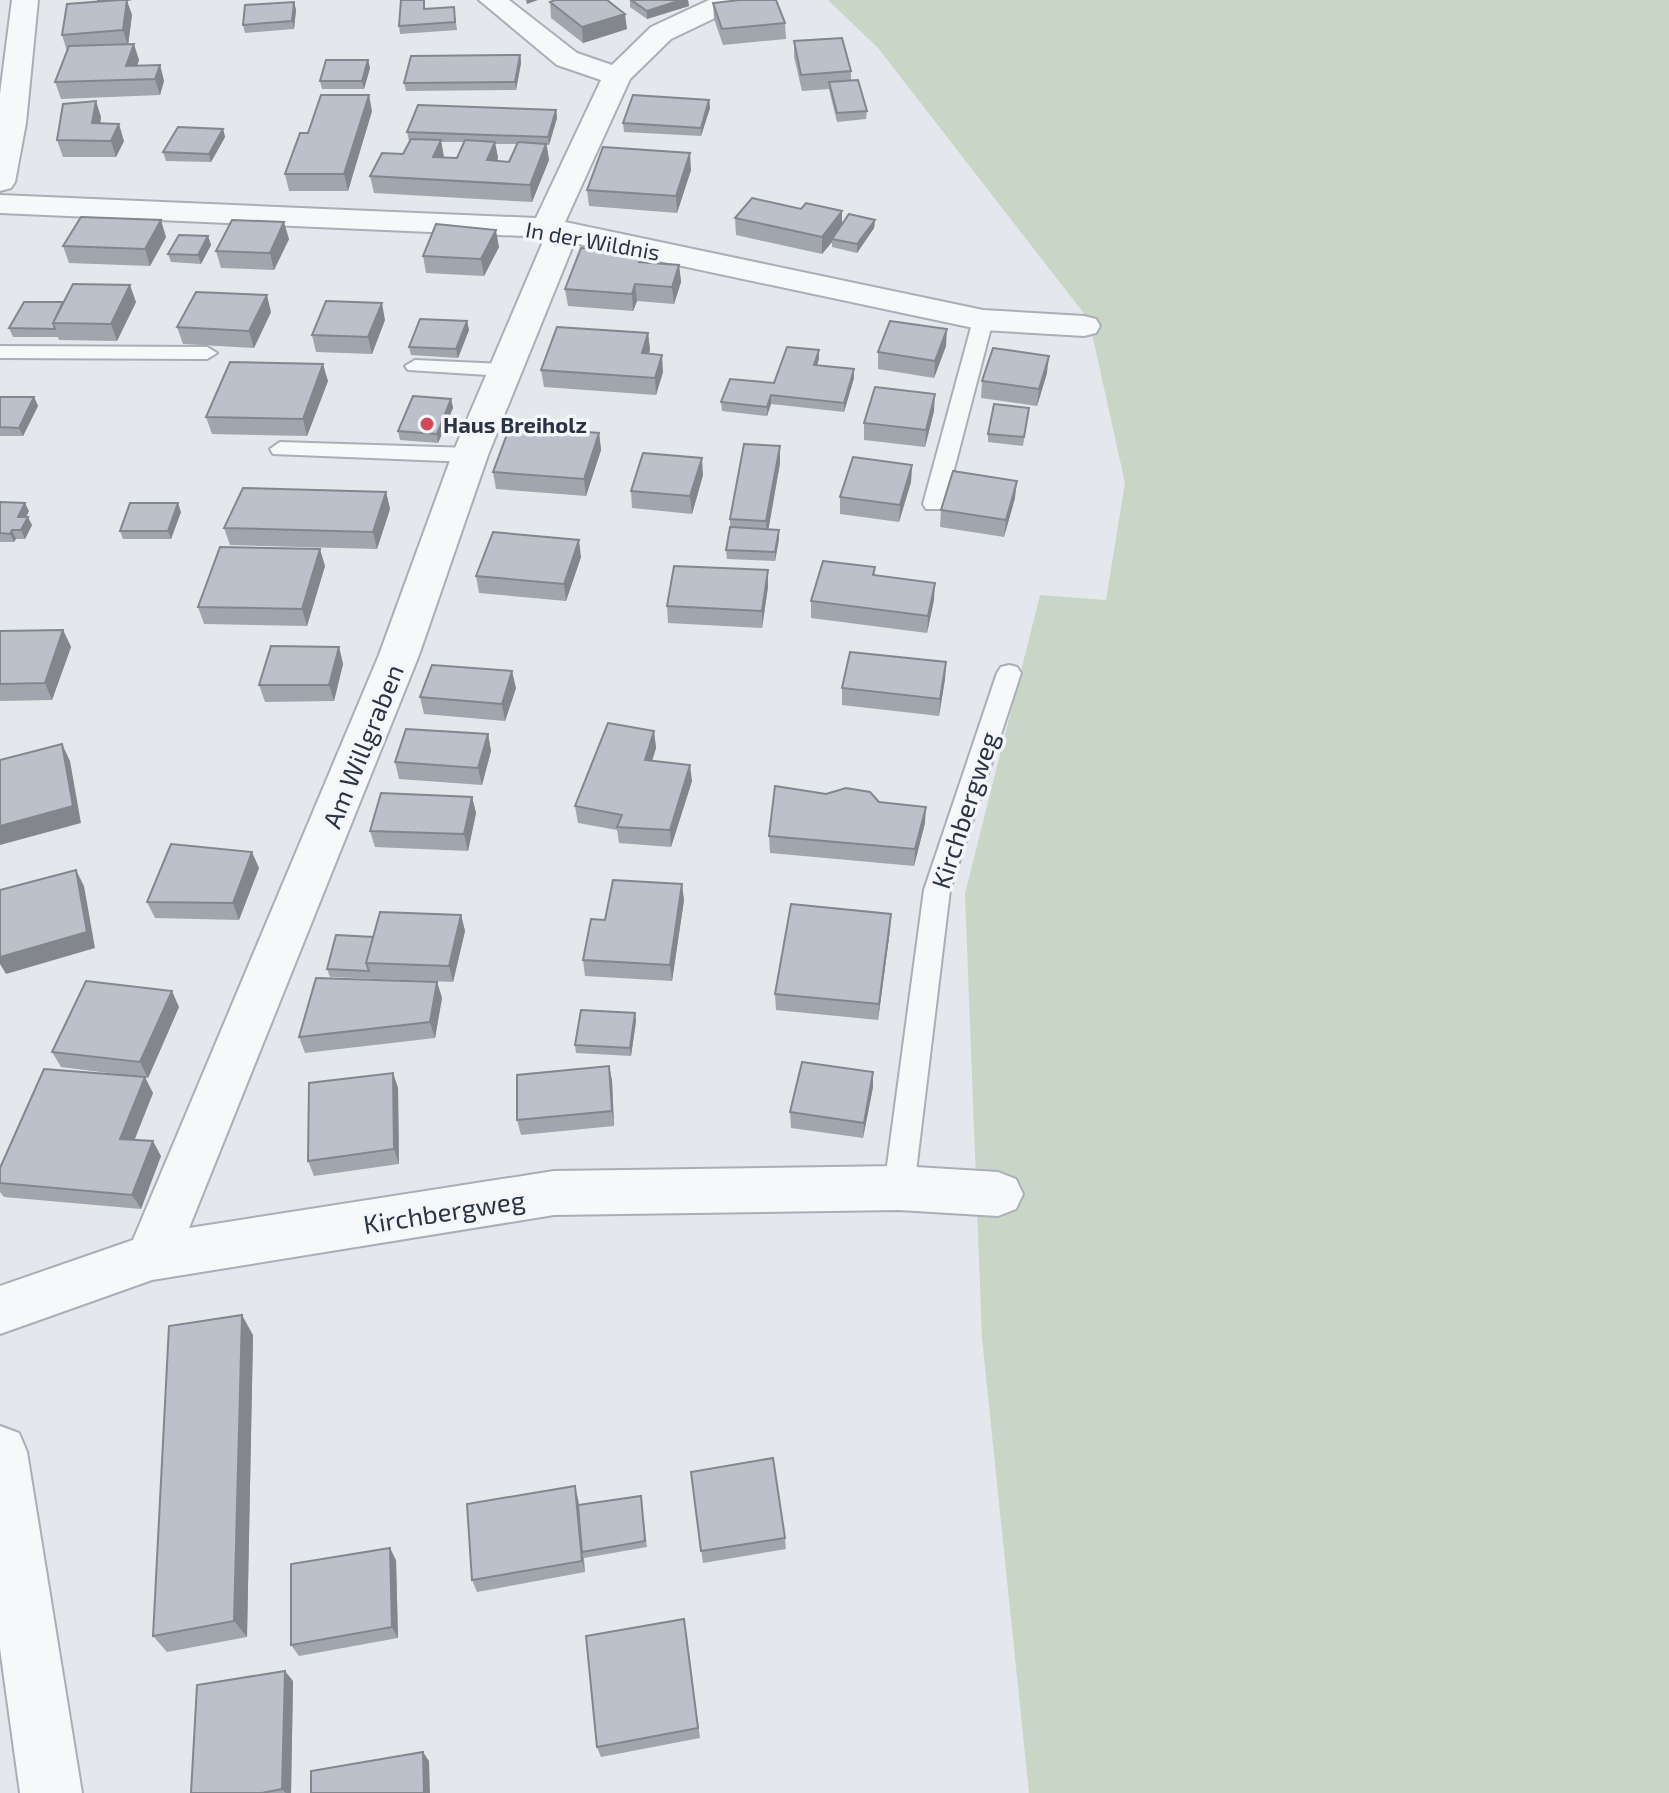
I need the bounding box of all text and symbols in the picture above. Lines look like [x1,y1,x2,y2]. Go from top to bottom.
street label: In der Wildnis [524,215,662,265]
place label: Haus Breiholz [443,411,587,437]
marker: Haus Breiholz [418,415,436,433]
street label: Am Willgraben [315,660,409,832]
street label: Kirchbergweg [924,728,1004,892]
street label: Kirchbergweg [361,1183,527,1239]

